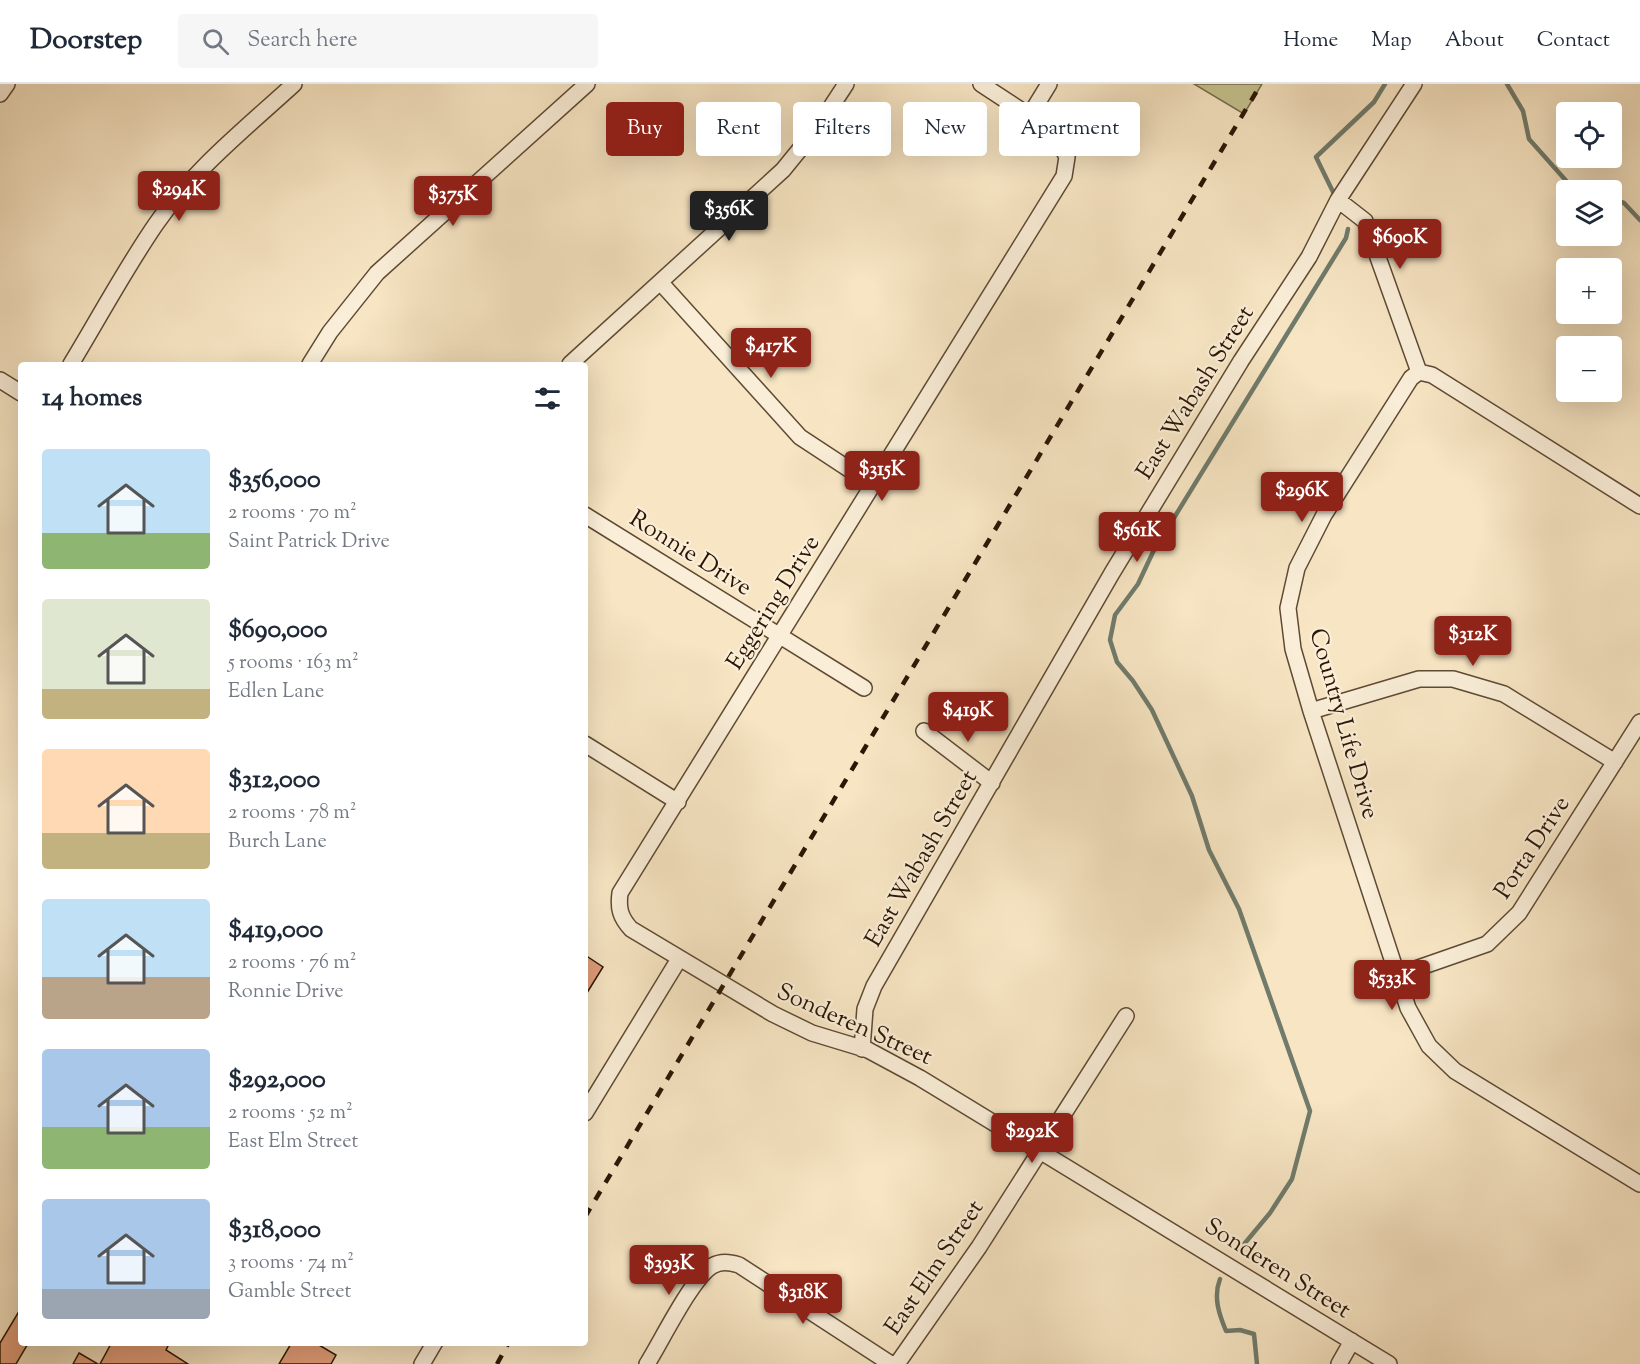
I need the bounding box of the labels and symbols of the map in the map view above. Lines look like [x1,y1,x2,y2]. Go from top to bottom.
pin: $294K [137,171,221,222]
pin: $375K [411,176,495,227]
pin: $356K [687,191,771,242]
pin: $690K [1358,219,1442,270]
street label: East Wabash Street [1129,300,1263,486]
pin: $417K [729,328,813,379]
pin: $315K [840,451,924,502]
pin: $296K [1260,472,1344,523]
street label: Ronnie Drive [622,503,758,605]
pin: $561K [1095,512,1179,563]
street label: Eggering Drive [719,529,829,677]
pin: $312K [1431,616,1515,667]
street label: Country Life Drive [1300,625,1386,823]
pin: $419K [926,692,1010,743]
street label: East Wabash Street [857,764,987,954]
street label: Porta Drive [1487,790,1579,906]
pin: $533K [1350,960,1434,1011]
street label: Sonderen Street [771,975,937,1075]
pin: $292K [990,1113,1074,1164]
street label: East Elm Street [877,1194,993,1342]
street label: Sonderen Street [1197,1210,1357,1328]
pin: $393K [627,1245,711,1296]
pin: $318K [761,1274,845,1325]

